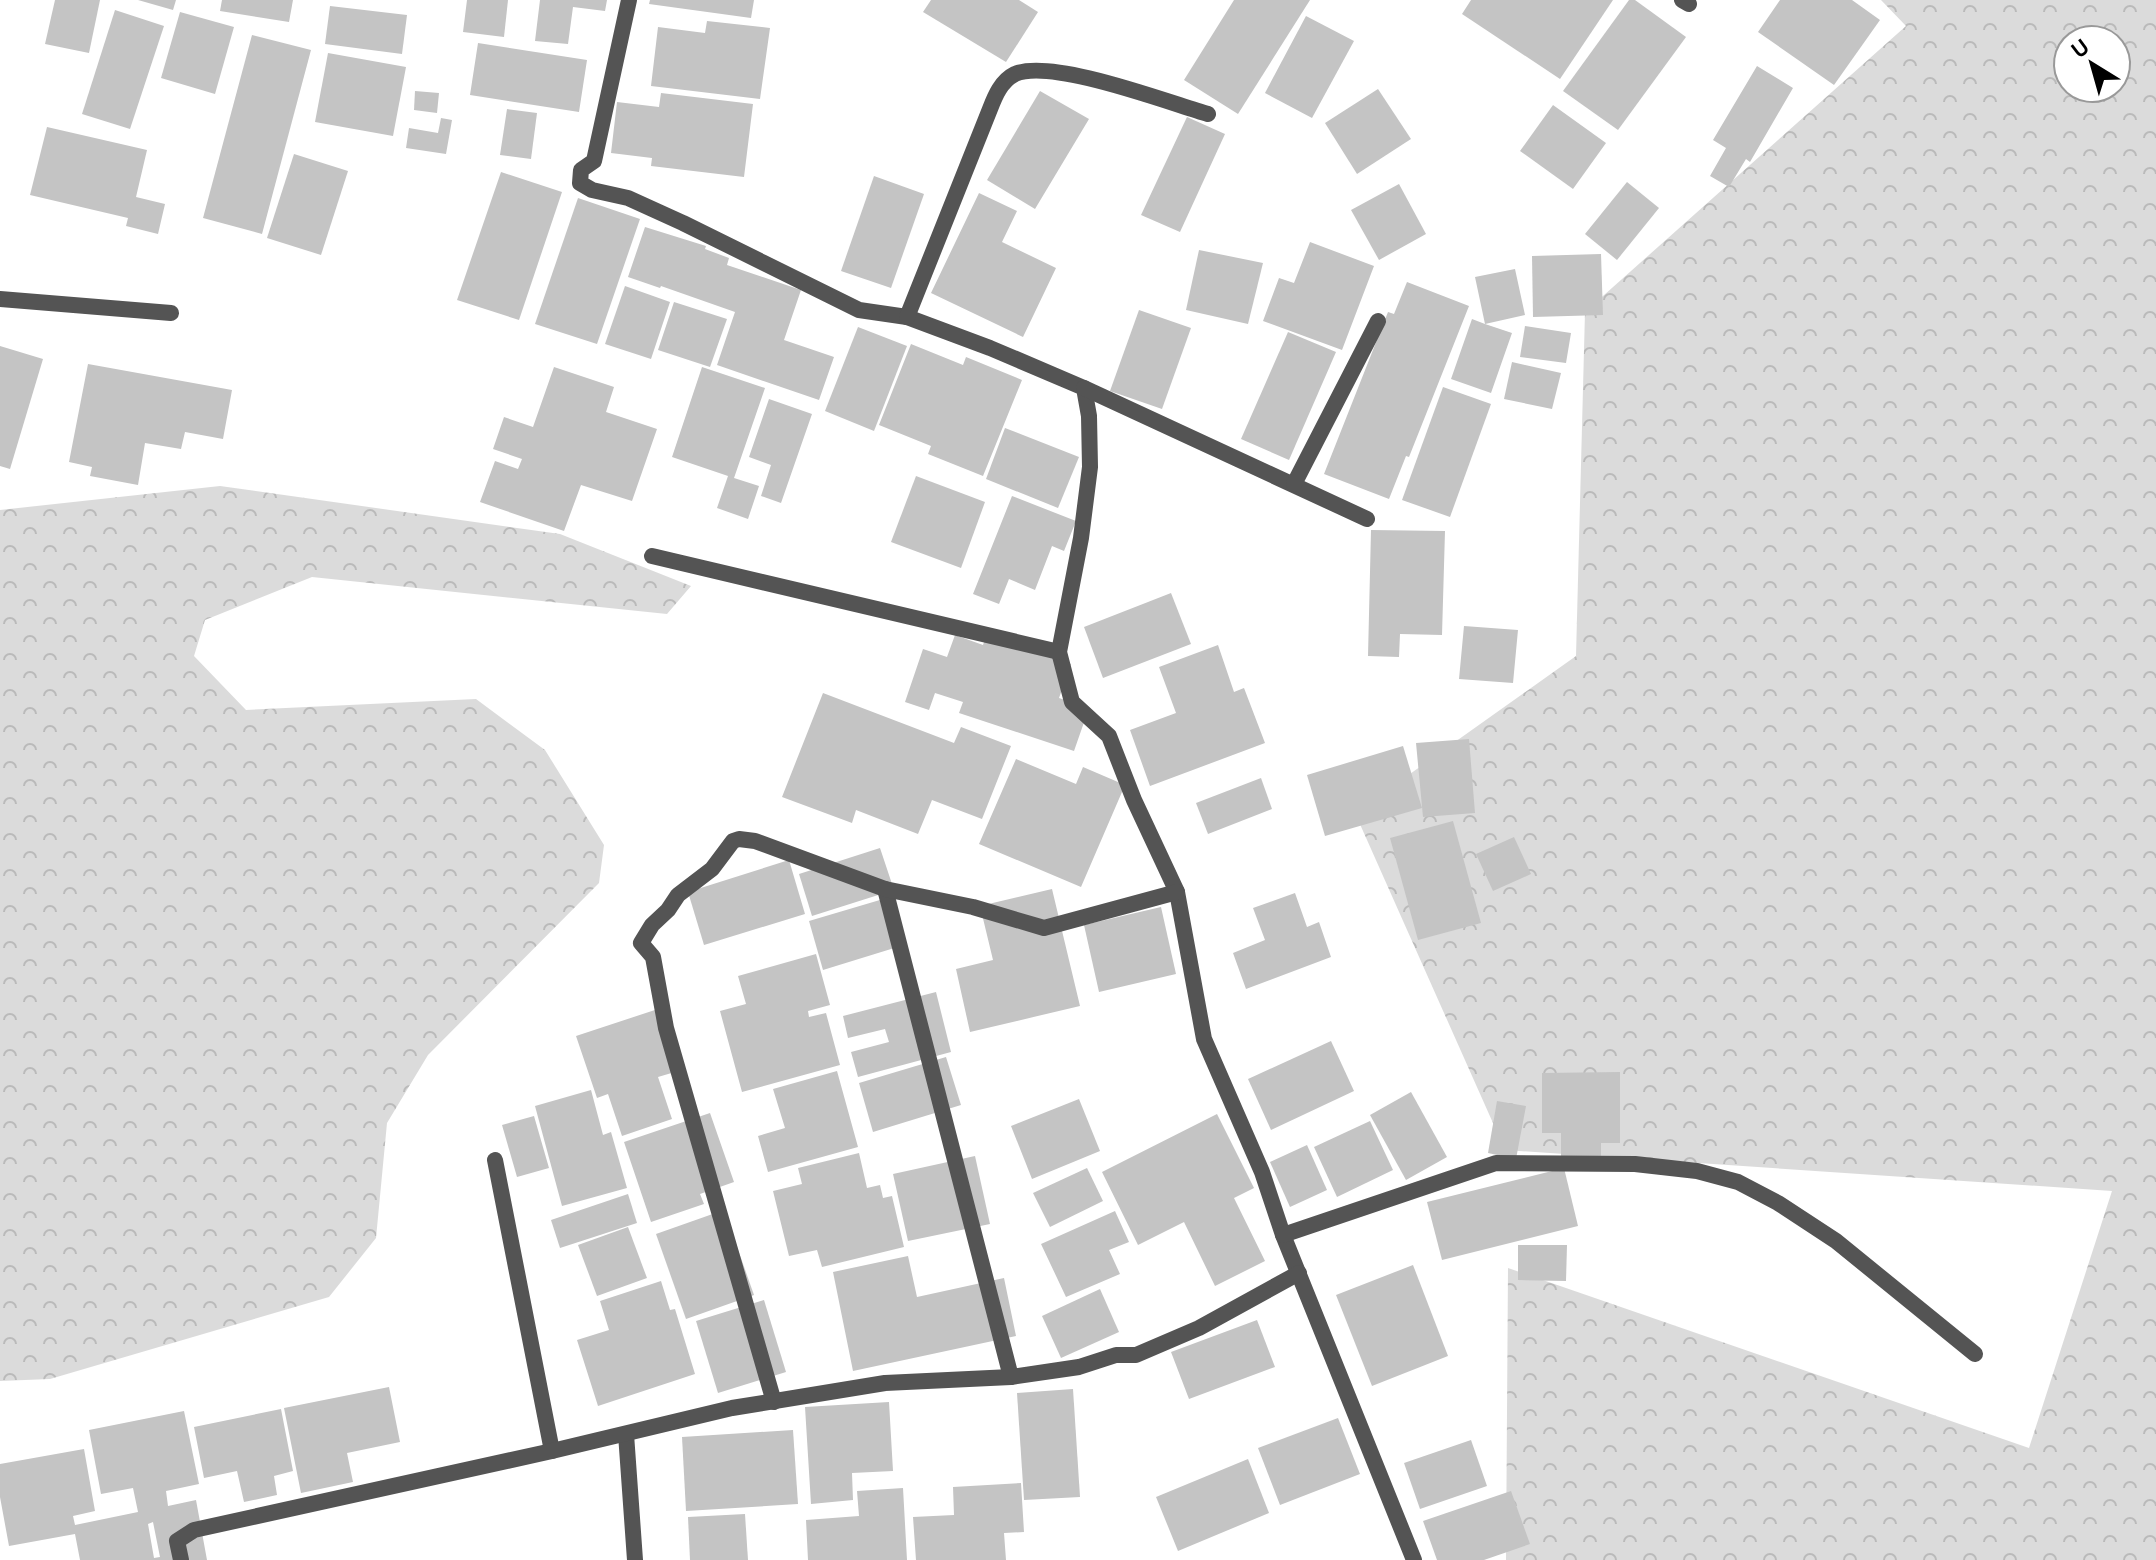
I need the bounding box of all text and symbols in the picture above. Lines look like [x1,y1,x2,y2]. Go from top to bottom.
north arrow [2052,24,2132,104]
text: U [2067,35,2096,66]

